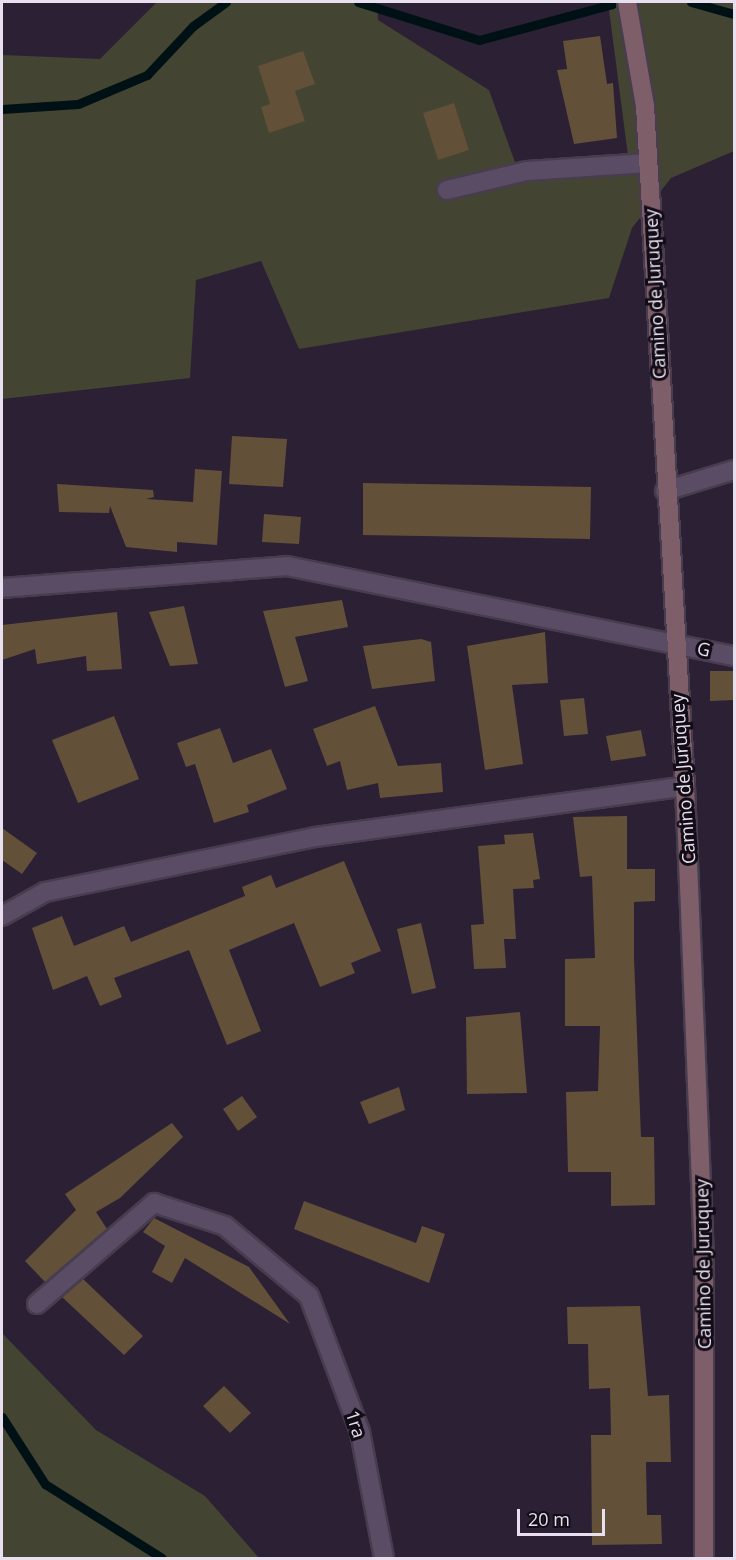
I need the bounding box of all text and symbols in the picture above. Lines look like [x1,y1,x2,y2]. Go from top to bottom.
street label: Camino de Juruquey [640,208,670,380]
street label: G [695,637,713,661]
street label: Camino de Juruquey [666,693,700,865]
street label: Camino de Juruquey [691,1179,715,1349]
street label: 1ra [341,1408,371,1440]
scale bar [520,1497,608,1535]
text: 20 m [528,1507,570,1531]

